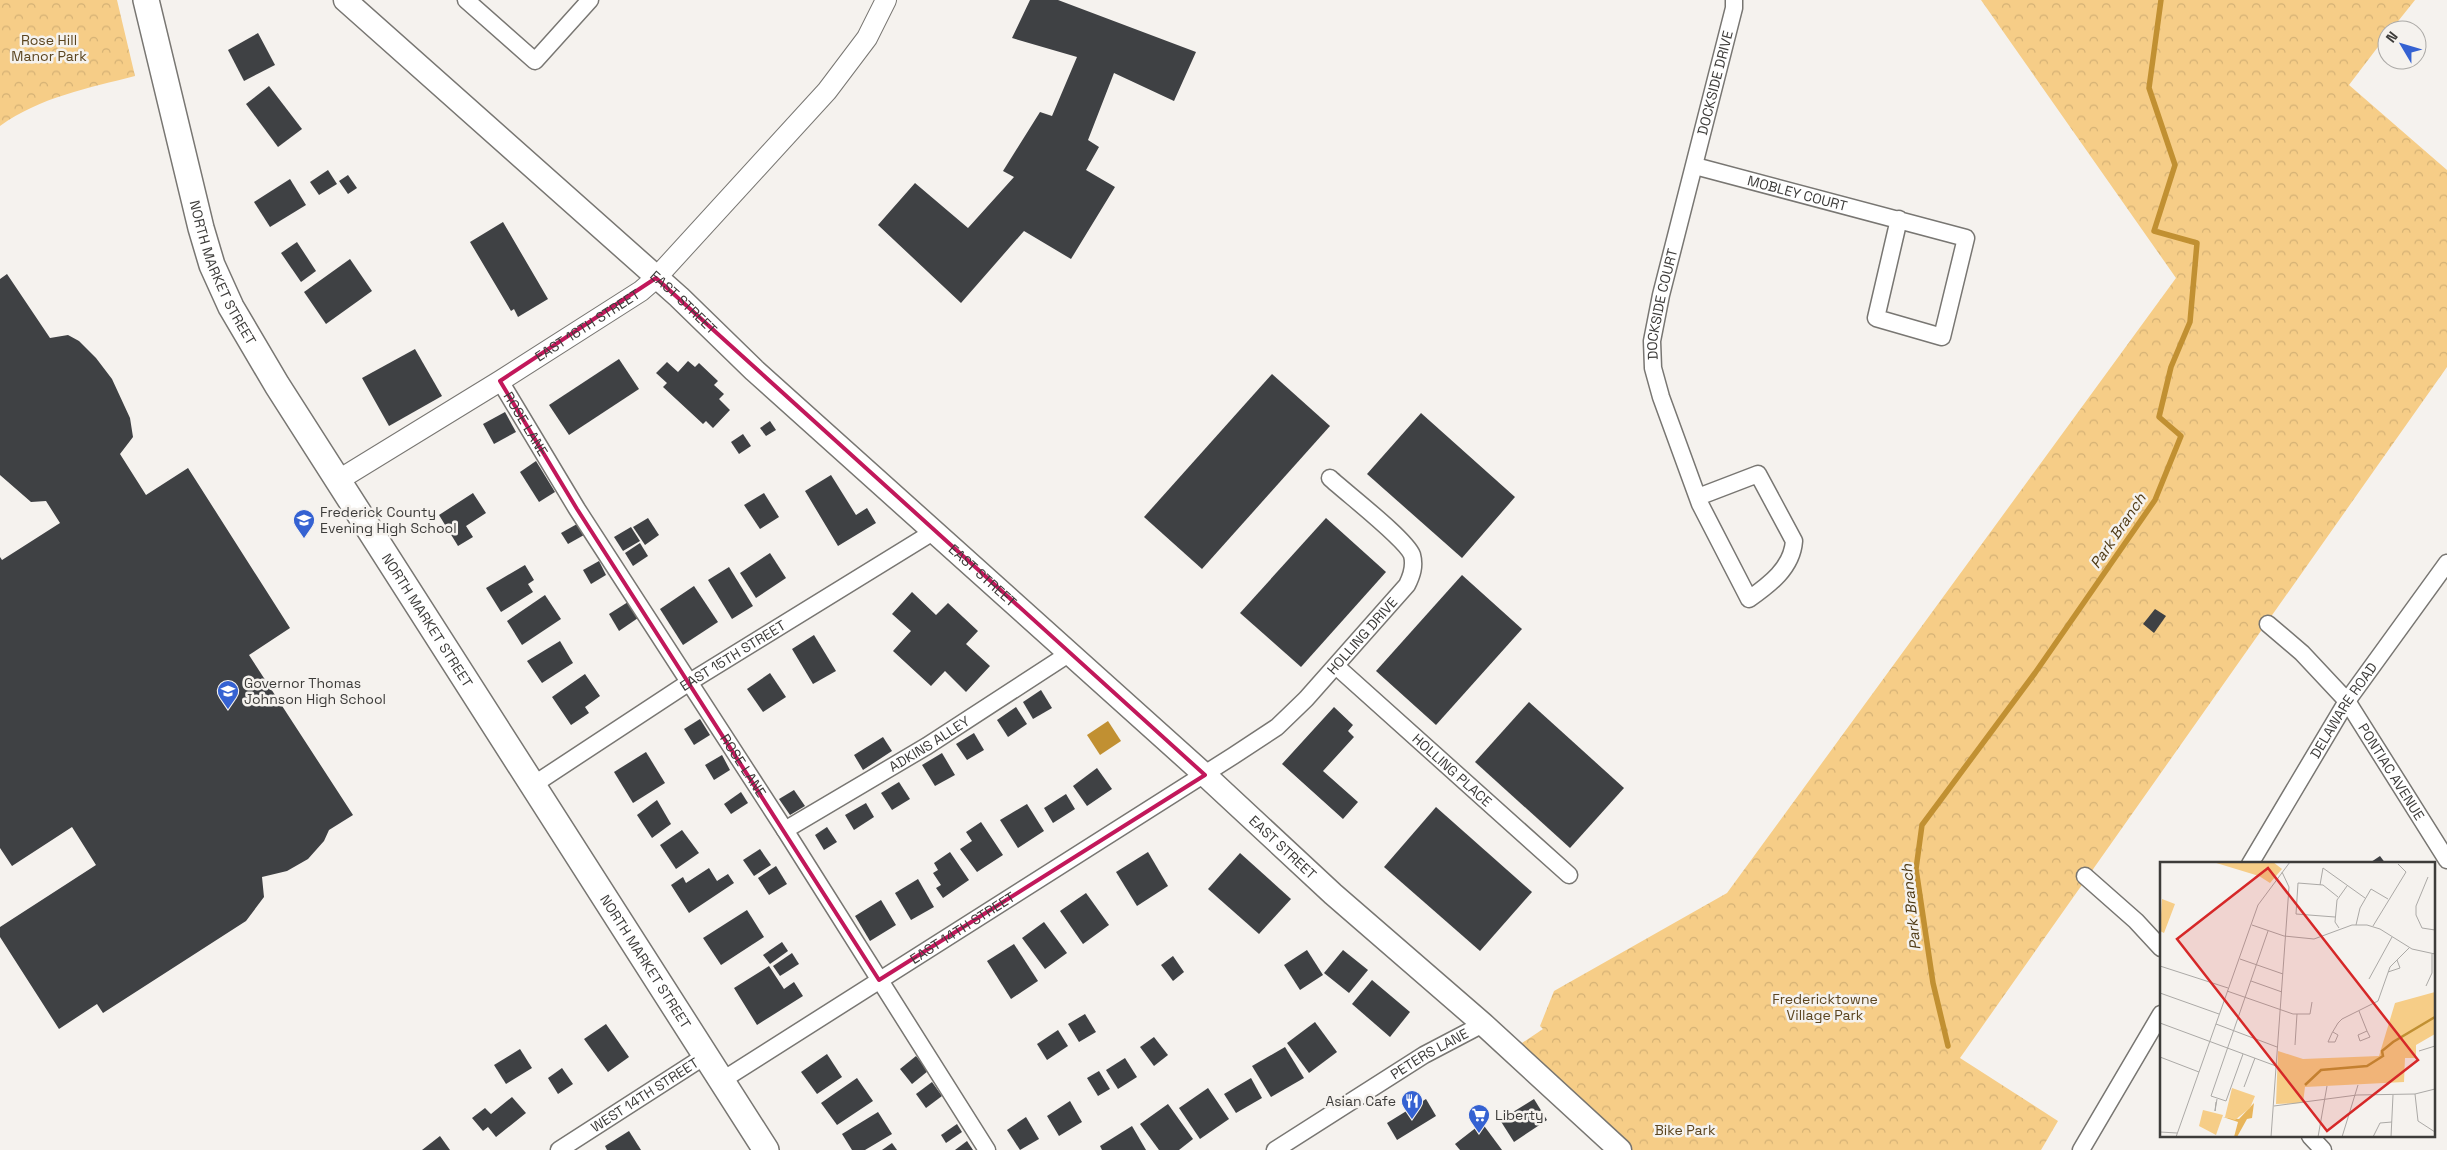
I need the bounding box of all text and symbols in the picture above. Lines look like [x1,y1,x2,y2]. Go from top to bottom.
north arrow [2377,20,2427,70]
text: N [2382,28,2402,46]
street label: DOCKSIDE DRIVE [1693,29,1737,137]
park label: Rose Hill Manor Park [11,31,87,65]
street label: MOBLEY COURT [1746,171,1849,215]
street label: NORTH MARKET STREET [186,198,260,348]
street label: DOCKSIDE COURT [1643,247,1681,360]
street label: EAST STREET [646,267,721,338]
street label: EAST 16TH STREET [532,285,643,365]
street label: ROSE LANE [500,388,552,459]
water label: Park Branch [2086,489,2150,572]
place label: Frederick County Evening High School [320,503,457,537]
school or university icon: Frederick County Evening High School [292,508,316,539]
street label: EAST STREET [945,540,1021,611]
street label: NORTH MARKET STREET [378,550,477,691]
street label: HOLLING DRIVE [1323,593,1401,678]
street label: EAST 15TH STREET [676,616,789,695]
street label: DELAWARE ROAD [2306,659,2381,761]
place label: Governor Thomas Johnson High School [244,674,386,708]
school or university icon: Governor Thomas Johnson High School [216,679,240,710]
street label: ADKINS ALLEY [885,711,973,776]
street label: PONTIAC AVENUE [2354,720,2429,824]
street label: ROSE LANE [716,730,770,801]
street label: HOLLING PLACE [1408,730,1496,811]
street label: EAST STREET [1245,812,1320,883]
water label: Park Branch [1896,862,1924,951]
inset map [2160,862,2434,1138]
street label: EAST 14TH STREET [906,888,1018,968]
street label: NORTH MARKET STREET [596,891,695,1032]
park label: Fredericktowne Village Park [1772,990,1878,1024]
street label: PETERS LANE [1387,1024,1472,1083]
street label: WEST 14TH STREET [587,1053,702,1136]
restaurant icon: Asian Cafe [1400,1089,1424,1120]
place label: Asian Cafe [1325,1092,1396,1110]
supermarket icon: Liberty [1467,1103,1491,1134]
place label: Liberty [1495,1106,1544,1124]
park label: Bike Park [1655,1121,1716,1139]

